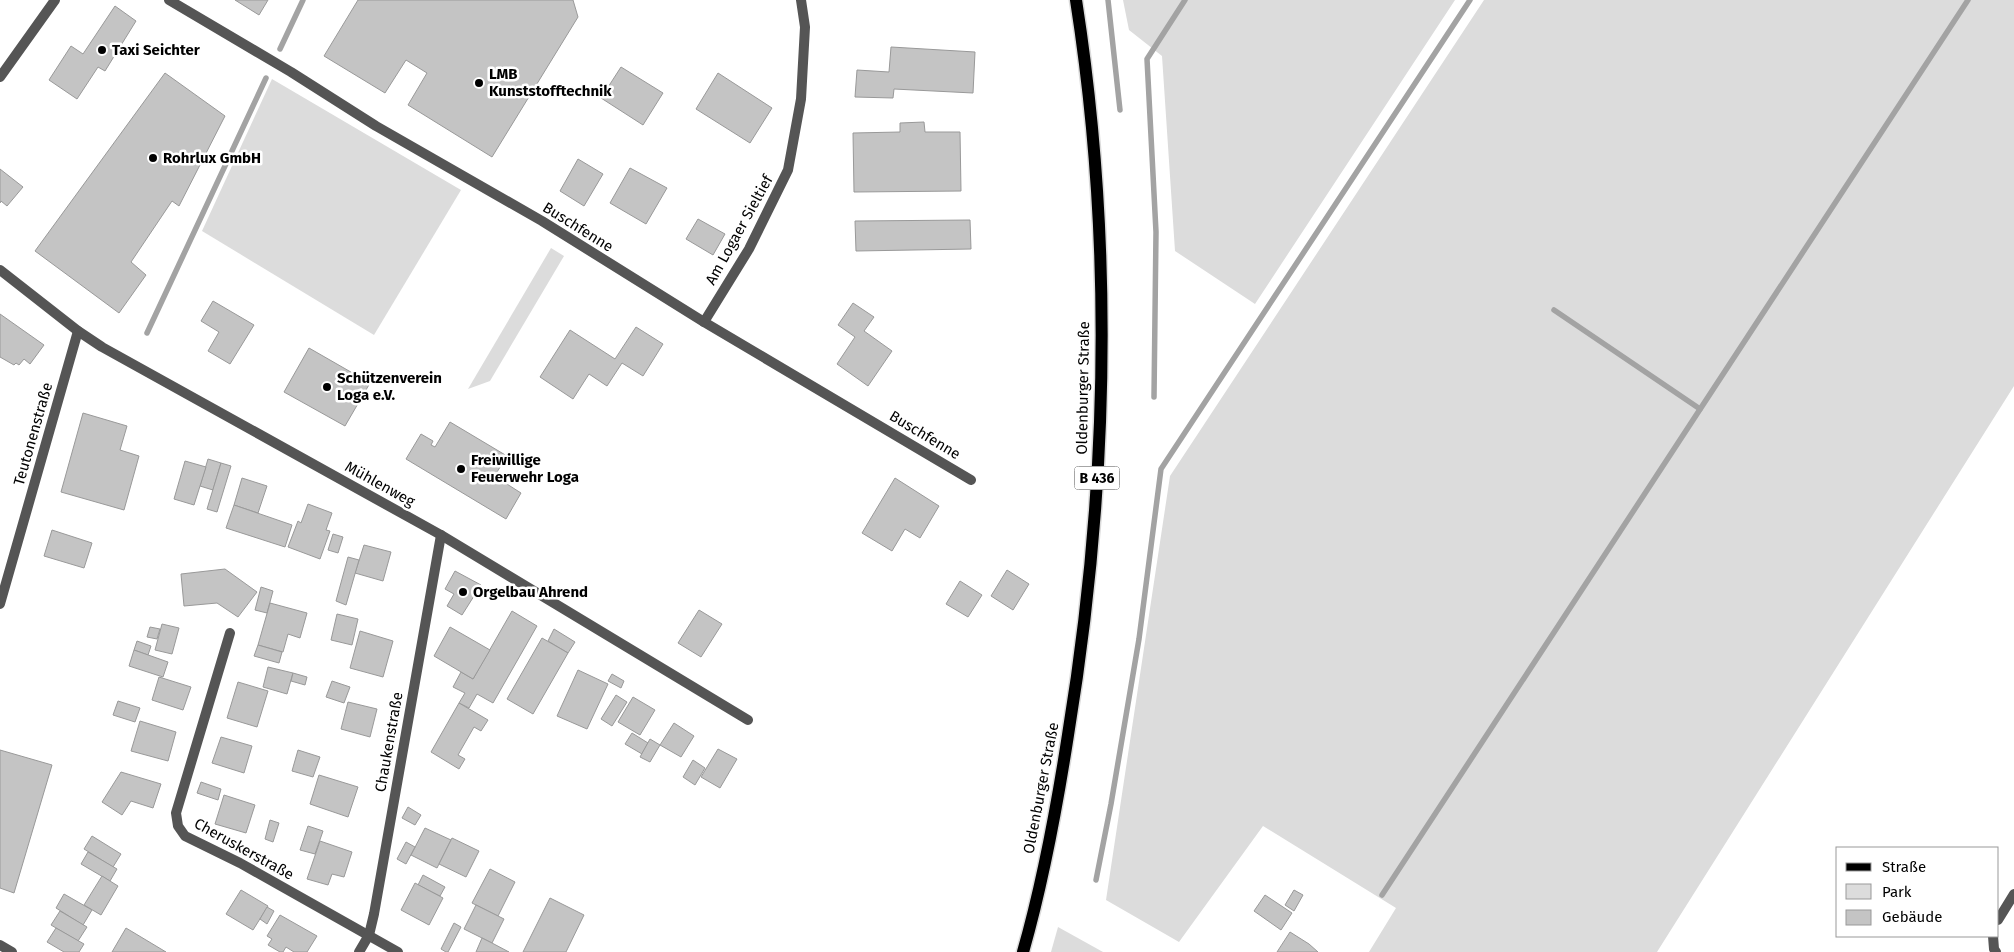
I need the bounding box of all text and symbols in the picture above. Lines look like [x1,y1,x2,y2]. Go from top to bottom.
place label: Taxi Seichter [112,41,201,59]
marker: Taxi Seichter [96,44,108,56]
place label: LMB Kunststofftechnik [489,65,612,100]
marker: LMB Kunststofftechnik [473,77,485,89]
place label: Rohrlux GmbH [163,149,261,167]
marker: Rohrlux GmbH [147,152,159,164]
street label: Am Logaer Sieltief [701,171,777,288]
street label: Buschfenne [539,198,617,256]
street label: Oldenburger Straße [1073,321,1093,455]
place label: Schützenverein Loga e.V. [337,369,442,404]
street label: Teutonenstraße [10,380,56,488]
marker: Schützenverein Loga e.V. [321,381,333,393]
street label: Buschfenne [886,407,964,463]
place label: Freiwillige Feuerwehr Loga [471,451,579,486]
street label: Mühlenweg [342,457,418,511]
marker: Freiwillige Feuerwehr Loga [455,463,467,475]
road number: B 436 [1074,466,1120,489]
place label: Orgelbau Ahrend [473,583,588,601]
marker: Orgelbau Ahrend [457,586,469,598]
street label: Chaukenstraße [371,691,407,793]
street label: Oldenburger Straße [1019,721,1063,855]
street label: Cheruskerstraße [191,814,297,884]
legend [1836,847,1999,937]
text: Straße [1882,858,1926,876]
text: Park [1882,883,1912,901]
text: Gebäude [1882,908,1942,926]

